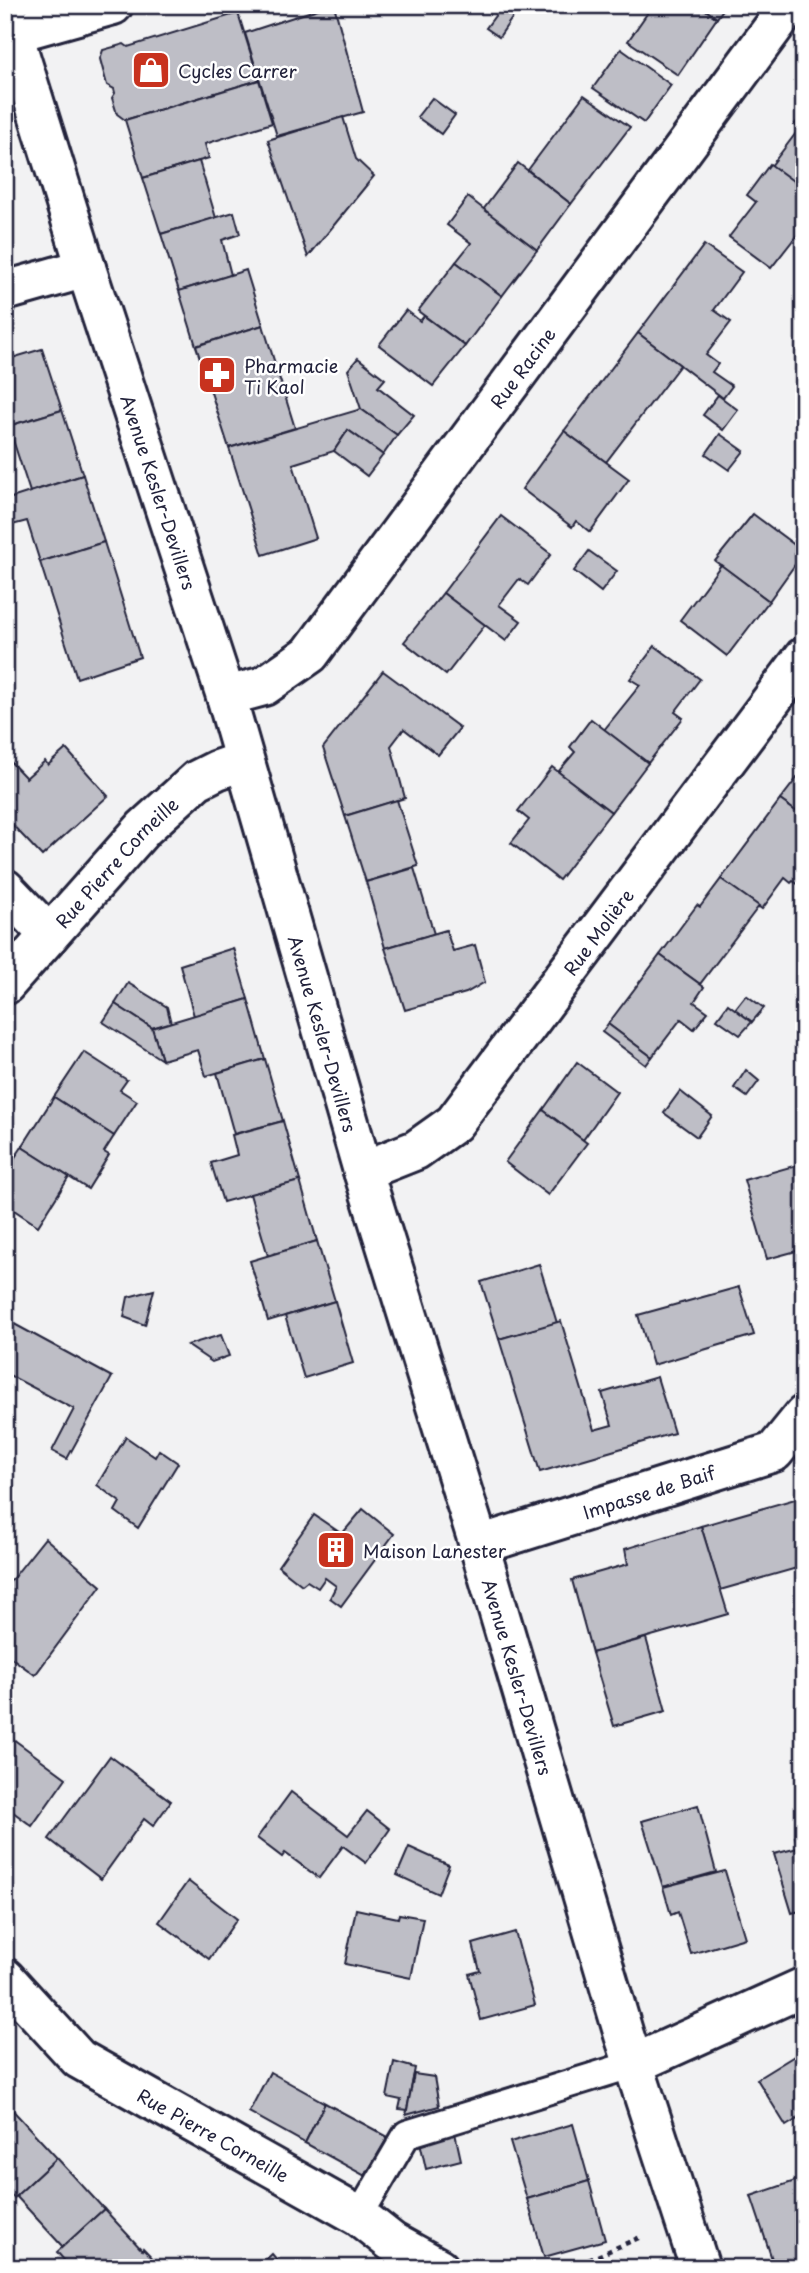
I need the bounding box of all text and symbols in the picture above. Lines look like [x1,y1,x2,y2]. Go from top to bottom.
shop icon: Cycles Carrer [130,49,172,91]
place label: Cycles Carrer [178,57,298,84]
street label: Rue Racine [483,321,561,413]
place label: Pharmacie Ti Kaol [244,352,338,400]
pharmacy icon: Pharmacie Ti Kaol [196,354,238,396]
street label: Avenue Kesler-Devillers [115,391,204,593]
street label: Rue Pierre Corneille [49,790,184,933]
street label: Rue Molière [556,882,639,981]
street label: Avenue Kesler-Devillers [282,932,365,1135]
street label: Impasse de Baif [579,1458,720,1525]
building icon: Maison Lanester [315,1529,357,1571]
place label: Maison Lanester [363,1537,507,1564]
street label: Avenue Kesler-Devillers [476,1575,560,1778]
street label: Rue Pierre Corneille [133,2081,295,2188]

